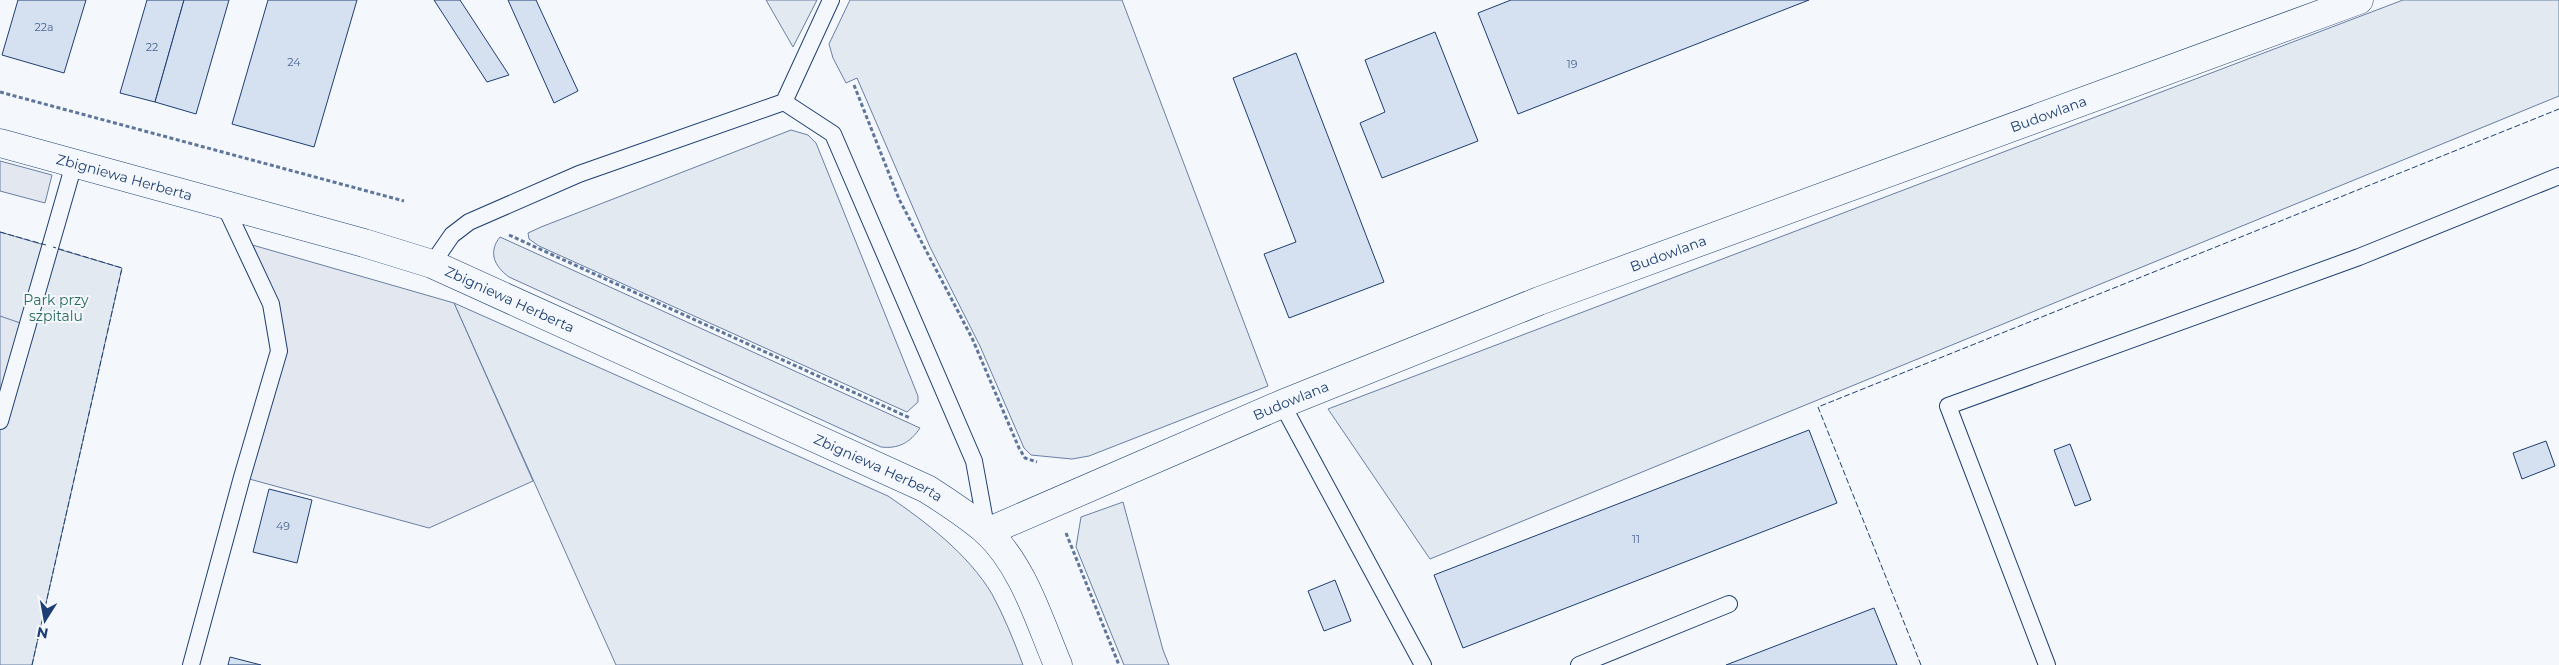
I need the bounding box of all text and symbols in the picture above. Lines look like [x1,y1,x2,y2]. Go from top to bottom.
house number: 22a [35,20,54,34]
house number: 22 [146,40,158,54]
house number: 24 [287,55,301,69]
house number: 19 [1567,57,1578,71]
street label: Budowlana [2008,92,2089,136]
street label: Zbigniewa Herberta [54,150,194,204]
street label: Budowlana [1627,231,1709,276]
street label: Zbigniewa Herberta [442,262,577,337]
park label: Park przy szpitalu [23,291,89,325]
street label: Budowlana [1250,377,1331,424]
street label: Zbigniewa Herberta [811,430,946,506]
house number: 49 [276,519,290,533]
house number: 11 [1632,532,1640,546]
north arrow [20,595,70,645]
text: N [35,623,50,643]

